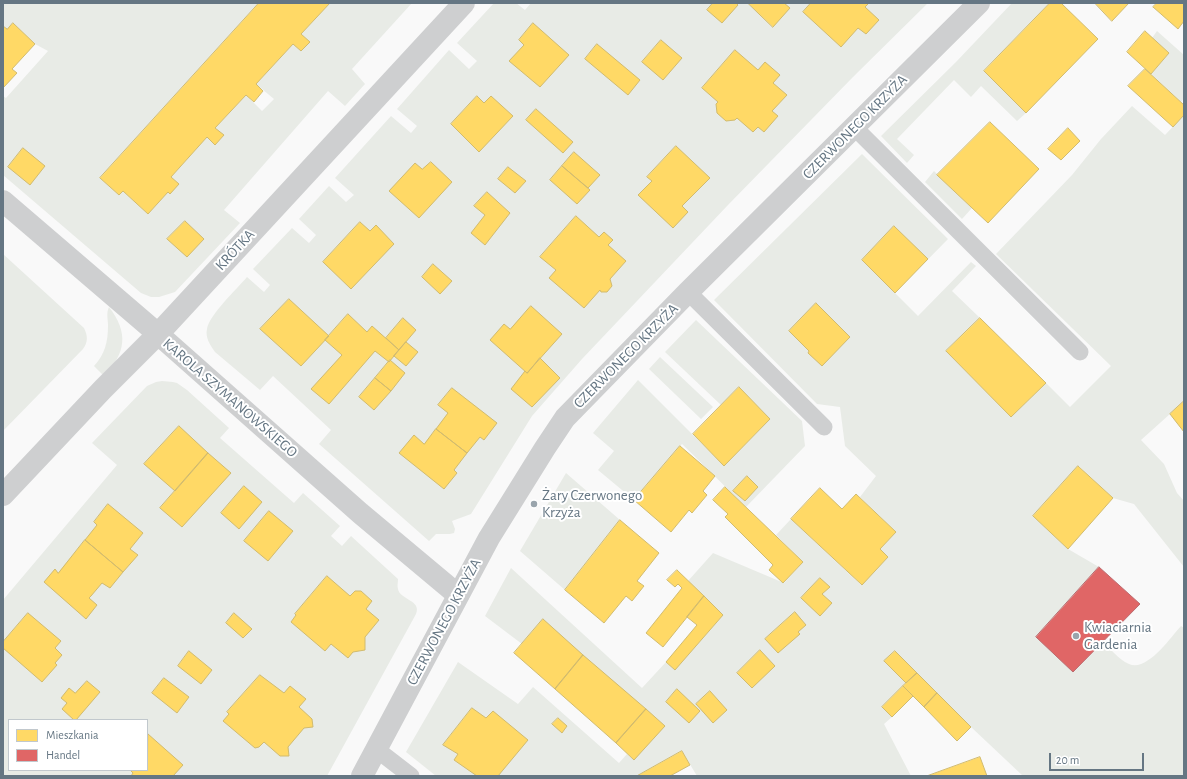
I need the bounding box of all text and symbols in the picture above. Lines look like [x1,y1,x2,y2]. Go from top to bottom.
street label: CZERWONEGO KRZYŻA [799,71,911,183]
street label: KRÓTKA [212,226,258,274]
street label: CZERWONEGO KRZYŻA [570,300,682,412]
street label: KAROLA SZYMANOWSKIEGO [159,335,301,461]
place label: Żary Czerwonego Krzyża [542,486,642,521]
marker: Żary Czerwonego Krzyża [529,499,539,509]
street label: CZERWONEGO KRZYŻA [403,556,485,688]
place label: Kwiaciarnia Gardenia [1084,618,1152,653]
marker: Kwiaciarnia Gardenia [1071,631,1081,641]
legend [8,719,148,771]
text: Mieszkania [46,729,99,741]
scale bar [1051,745,1146,771]
text: Handel [46,749,80,761]
text: 20 m [1056,754,1079,766]

